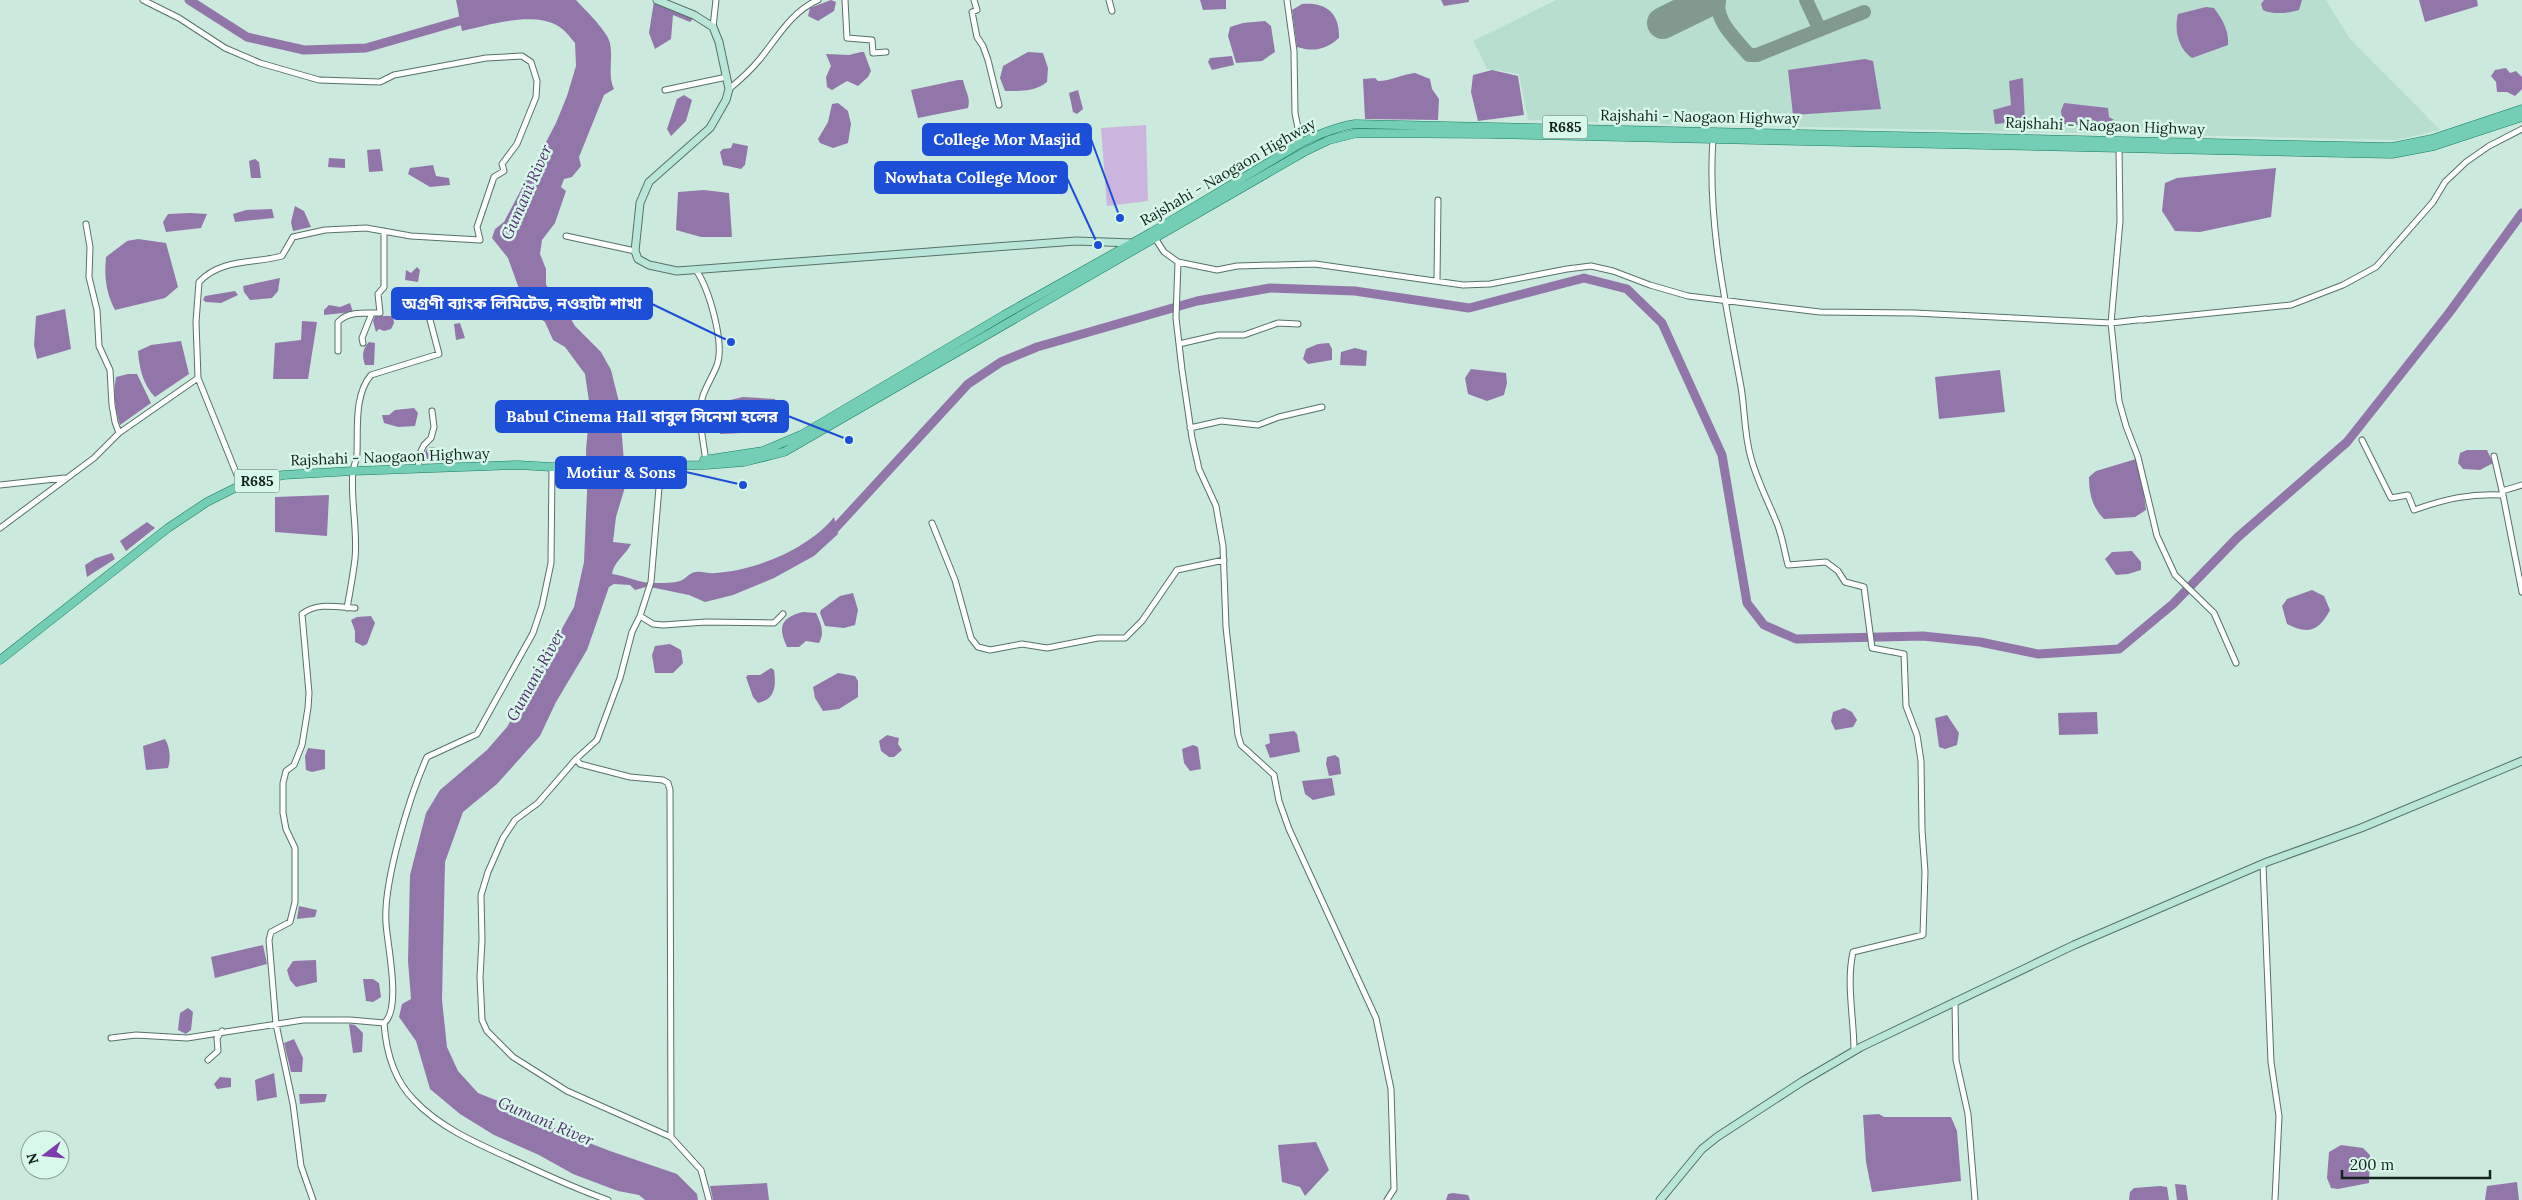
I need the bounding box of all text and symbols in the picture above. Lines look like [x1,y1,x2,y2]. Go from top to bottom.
street label: Rajshahi - Naogaon Highway [1600,105,1800,128]
street label: Rajshahi - Naogaon Highway [1137,113,1319,230]
street label: Rajshahi - Naogaon Highway [2005,113,2205,138]
road number: R685 [1542,115,1588,138]
callout: College Mor Masjid [923,124,1091,155]
text: College Mor Masjid [933,129,1081,149]
water label: Gumani River [496,141,556,243]
callout: Nowhata College Moor [875,162,1067,193]
text: Nowhata College Moor [885,167,1058,187]
callout: অগ্রণী ব্যাংক লিমিটেড, নওহাটা শাখা [392,288,652,319]
text: অগ্রণী ব্যাংক লিমিটেড, নওহাটা শাখা [401,293,642,313]
callout: Babul Cinema Hall বাবুল সিনেমা হলের [496,401,788,432]
text: Babul Cinema Hall বাবুল সিনেমা হলের [506,406,778,427]
street label: Rajshahi - Naogaon Highway [290,444,490,469]
callout: Motiur & Sons [556,457,686,488]
text: Motiur & Sons [566,462,676,482]
road number: R685 [234,470,280,492]
water label: Gumani River [502,625,569,724]
water label: Gumani River [495,1092,598,1150]
north arrow [20,1130,70,1180]
scale bar [2342,1148,2490,1180]
text: N [22,1151,43,1166]
text: 200 m [2350,1155,2394,1174]

